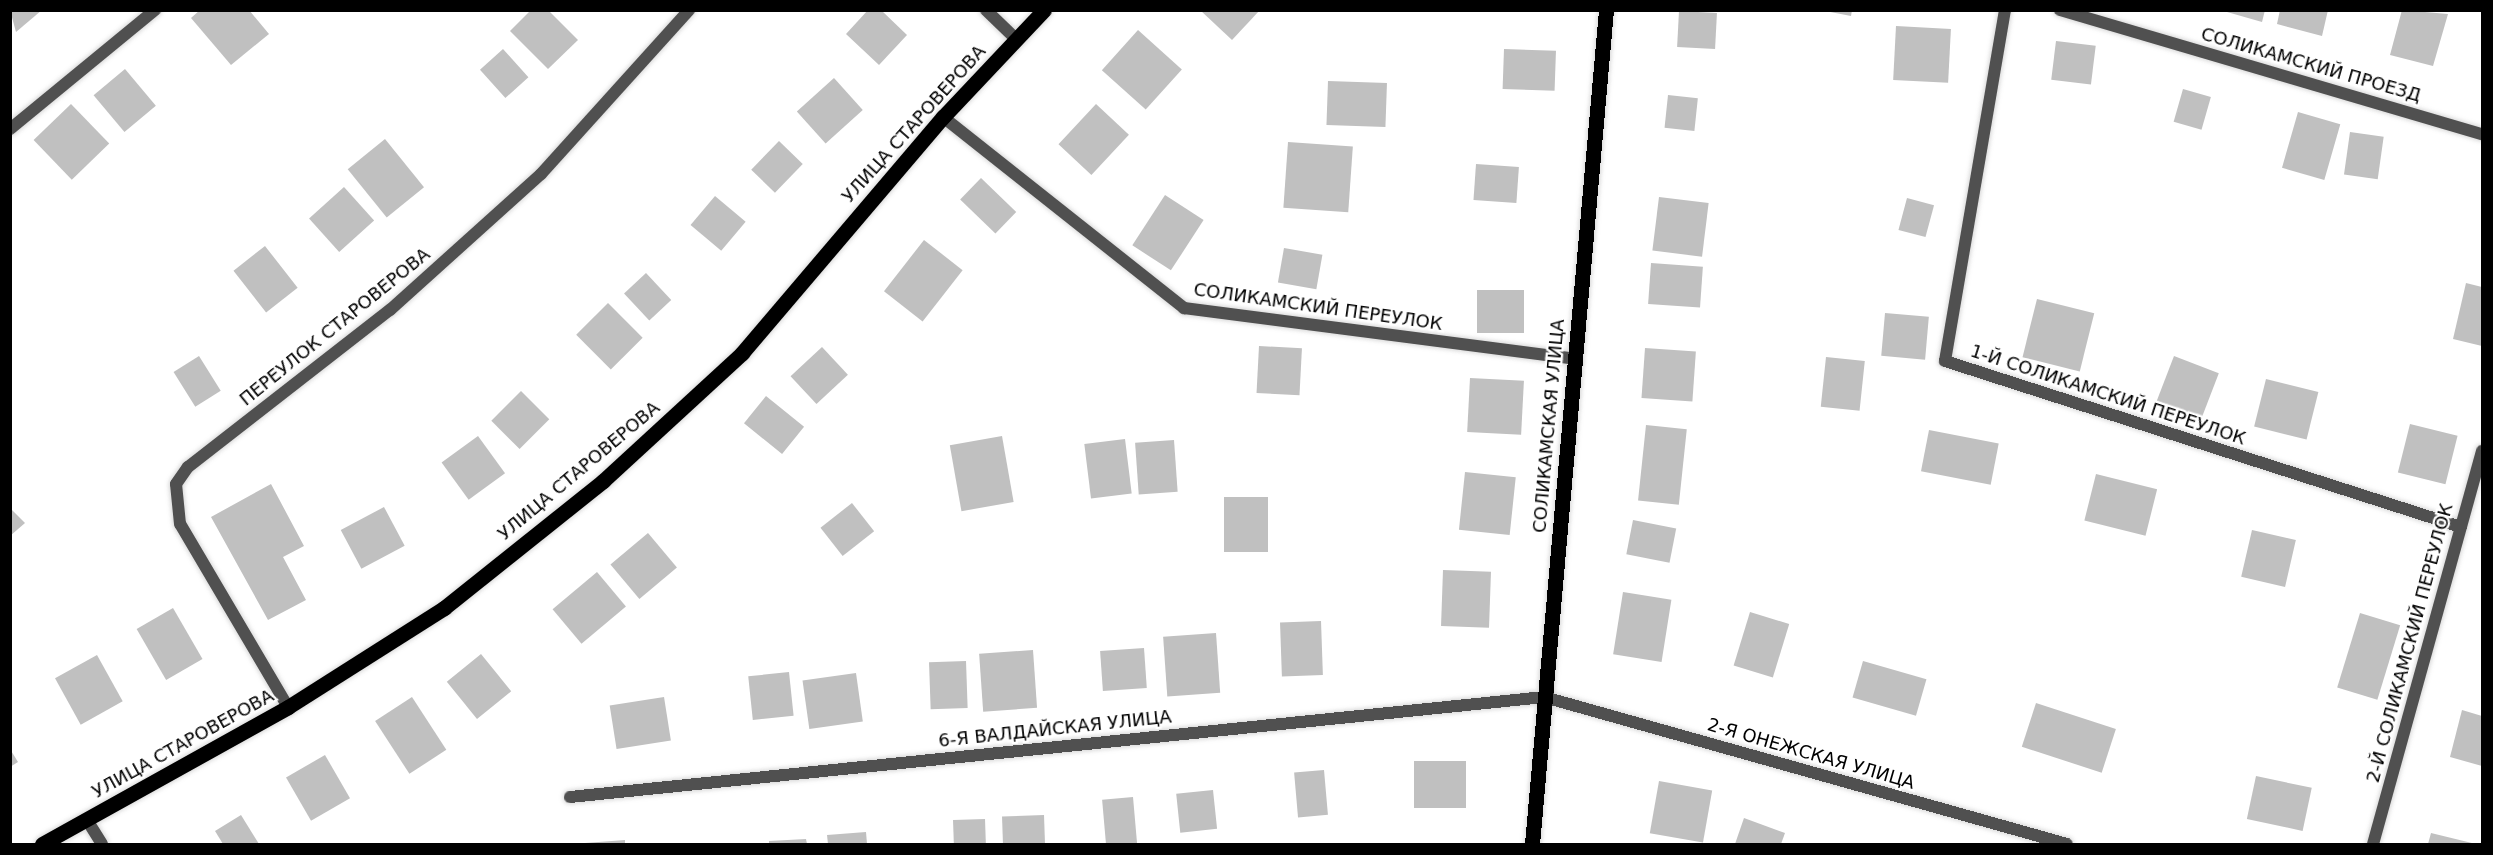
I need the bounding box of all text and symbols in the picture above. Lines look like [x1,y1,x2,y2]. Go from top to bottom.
street label: СОЛИКАМСКИЙ ПРОЕЗД [2198,23,2424,107]
street label: УЛИЦА СТАРОВЕРОВА [838,41,990,207]
street label: ПЕРЕУЛОК СТАРОВЕРОВА [235,244,435,410]
street label: СОЛИКАМСКИЙ ПЕРЕУЛОК [1192,279,1444,335]
street label: СОЛИКАМСКАЯ УЛИЦА [1529,318,1569,534]
street label: 1-Й СОЛИКАМСКИЙ ПЕРЕУЛОК [1968,340,2248,450]
street label: УЛИЦА СТАРОВЕРОВА [494,397,664,545]
street label: 2-Й СОЛИКАМСКИЙ ПЕРЕУЛОК [2362,501,2458,785]
street label: УЛИЦА СТАРОВЕРОВА [88,685,278,803]
street label: 6-Я ВАЛДАЙСКАЯ УЛИЦА [937,706,1173,752]
street label: 2-Я ОНЕЖСКАЯ УЛИЦА [1705,714,1917,794]

